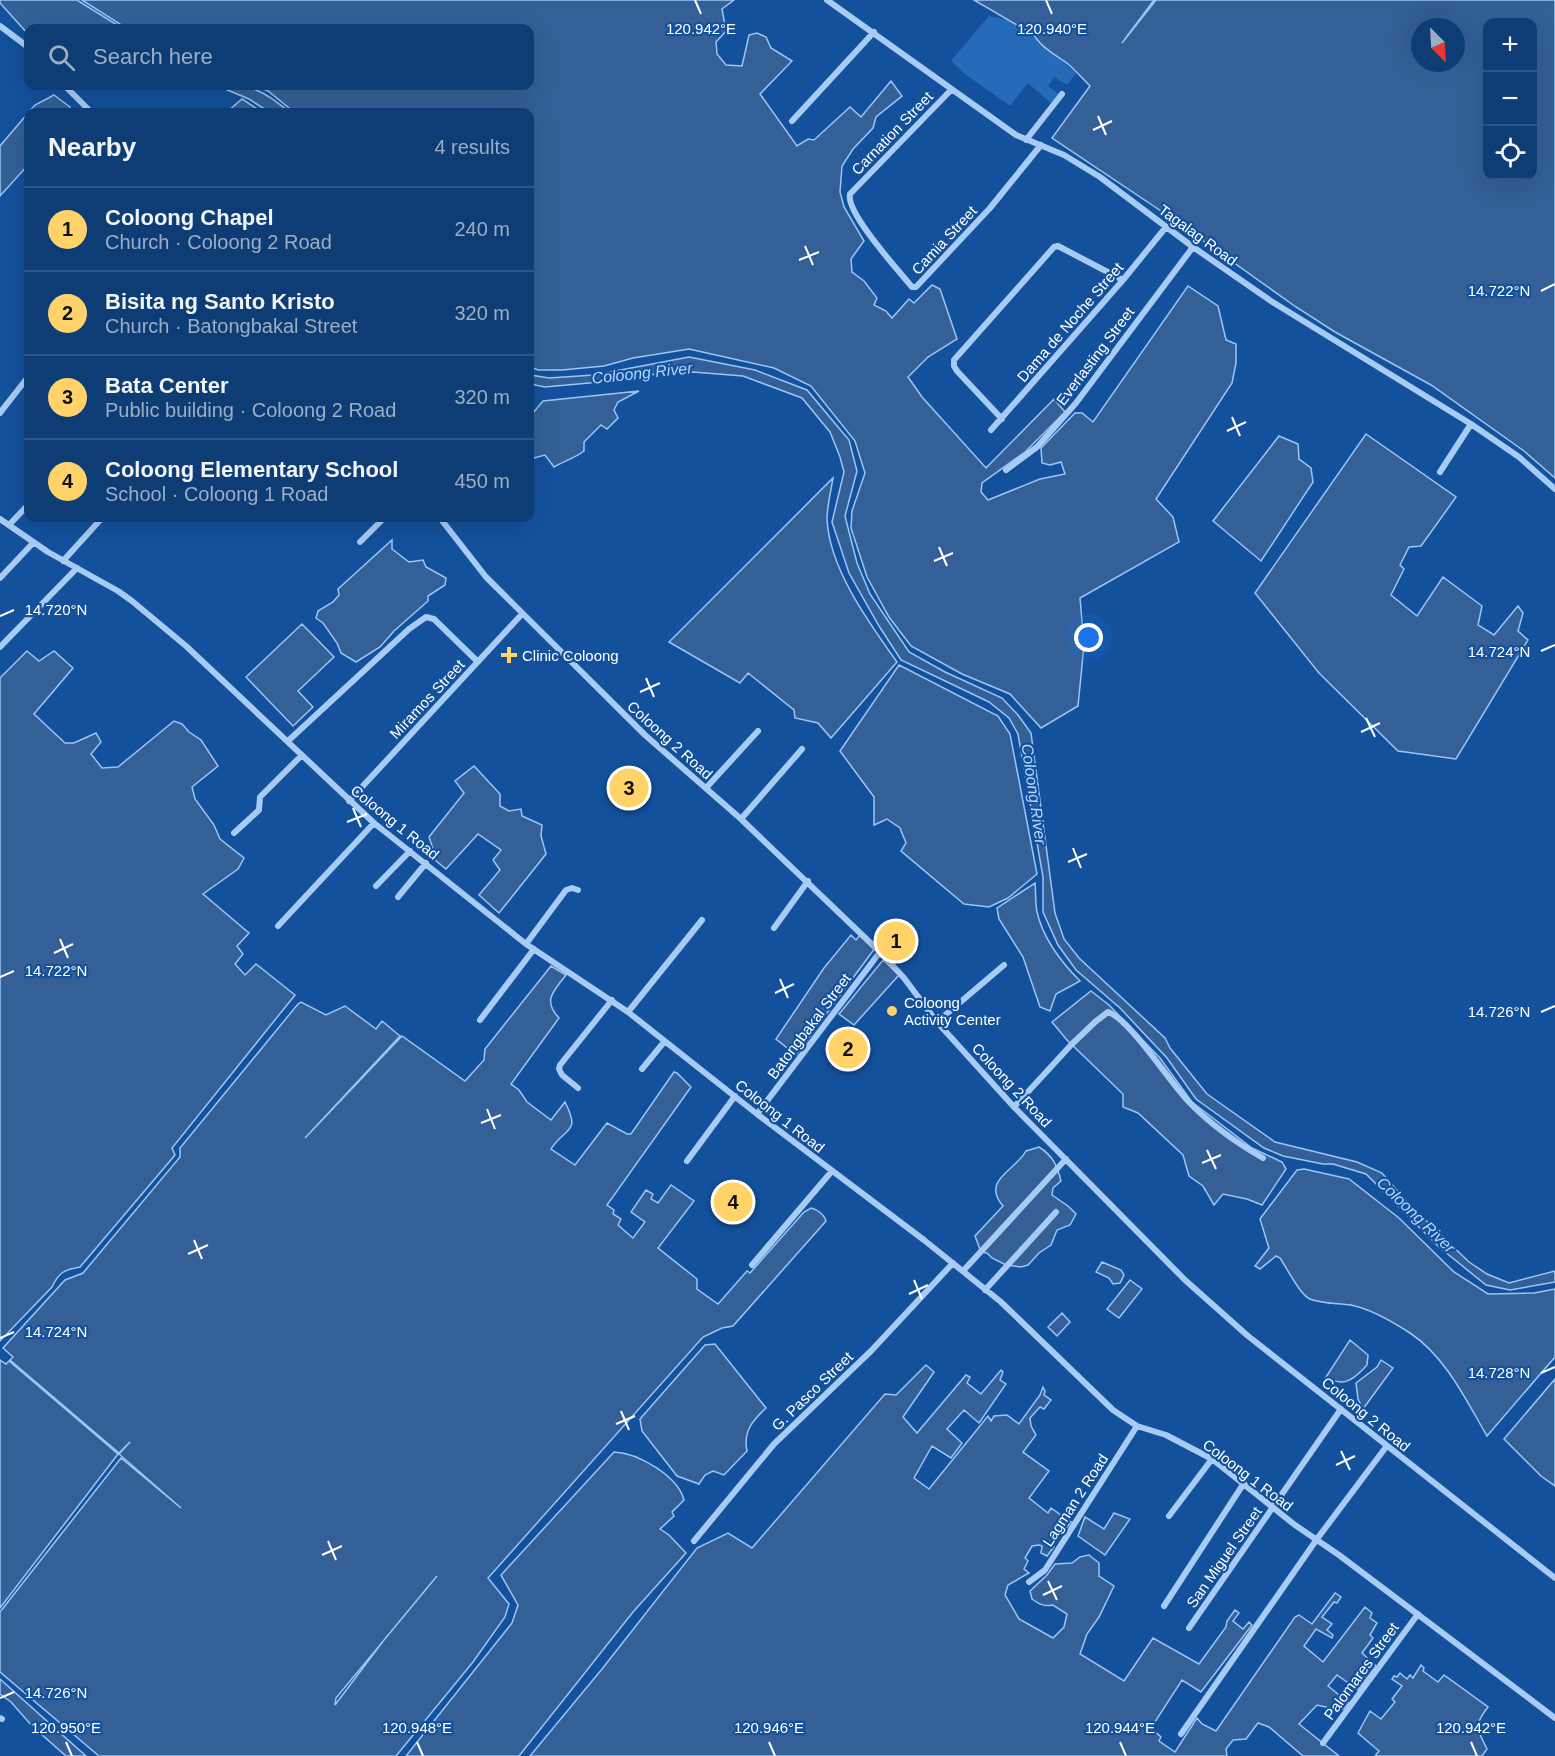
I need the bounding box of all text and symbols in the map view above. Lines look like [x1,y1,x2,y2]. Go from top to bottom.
north arrow [1411,18,1465,72]
map controls [1483,18,1537,180]
button: + [1483,18,1537,72]
text: 120.942°E [666,20,736,37]
text: 120.940°E [1017,20,1087,37]
search box [24,24,534,90]
icon: search [45,41,78,74]
text: Search here [93,44,213,69]
button: − [1483,72,1537,126]
street label: Carnation Street [848,87,937,178]
button: locate [1483,126,1537,180]
text: Nearby [48,132,136,162]
text: 4 results [434,136,510,158]
street label: Tagalag Road [1156,201,1240,269]
street label: Camia Street [908,202,981,278]
text: Coloong Chapel [105,205,274,230]
text: 1 [62,218,73,240]
text: 240 m [454,218,510,240]
text: Church · Coloong 2 Road [105,231,332,253]
street label: Dama de Noche Street [1014,258,1127,385]
text: 14.722°N [1468,282,1530,299]
text: Bisita ng Santo Kristo [105,289,335,314]
text: 2 [62,302,73,324]
text: 320 m [454,302,510,324]
street label: Everlasting Street [1053,303,1138,408]
text: Church · Batongbakal Street [105,315,357,337]
water label: Coloong River [591,359,694,387]
text: Bata Center [105,373,228,398]
text: 3 [62,386,73,408]
text: 320 m [454,386,510,408]
text: Public building · Coloong 2 Road [105,399,396,421]
text: Coloong Elementary School [105,457,398,482]
text: 4 [62,470,73,492]
text: 450 m [454,470,510,492]
text: School · Coloong 1 Road [105,483,328,505]
text: 14.720°N [25,601,87,618]
your location [1074,623,1103,652]
text: 14.724°N [1468,643,1530,660]
marker: Clinic Coloong [500,646,518,664]
place label: Clinic Coloong [522,647,619,664]
street label: Miramos Street [386,655,468,742]
street label: Coloong 2 Road [624,697,716,783]
water label: Coloong River [1019,743,1050,846]
pin: 3 [610,766,648,810]
street label: Coloong 1 Road [348,781,442,863]
pin: 1 [876,918,916,964]
text: 14.722°N [25,962,87,979]
street label: Batongbakal Street [764,969,855,1082]
place label: Coloong Activity Center [904,994,1001,1028]
text: 14.726°N [1468,1003,1530,1020]
marker: Coloong Activity Center [885,1004,899,1018]
pin: 2 [828,1026,868,1072]
street label: Coloong 2 Road [969,1040,1055,1130]
street label: Coloong 1 Road [732,1076,828,1156]
water label: Coloong River [1374,1174,1459,1257]
pin: 4 [714,1180,752,1224]
text: 14.724°N [25,1323,87,1340]
street label: G. Pasco Street [768,1348,857,1434]
text: 14.728°N [1468,1364,1530,1381]
street label: Coloong 2 Road [1319,1373,1413,1455]
street label: Coloong 1 Road [1200,1436,1296,1514]
street label: Lagman 2 Road [1039,1451,1111,1549]
street label: San Miguel Street [1183,1503,1266,1611]
street label: Palomares Street [1320,1618,1402,1723]
text: 14.726°N [25,1684,87,1701]
text: 120.950°E [31,1719,101,1736]
text: 120.948°E [382,1719,452,1736]
text: 120.946°E [734,1719,804,1736]
text: 120.944°E [1085,1719,1155,1736]
text: 120.942°E [1436,1719,1506,1736]

